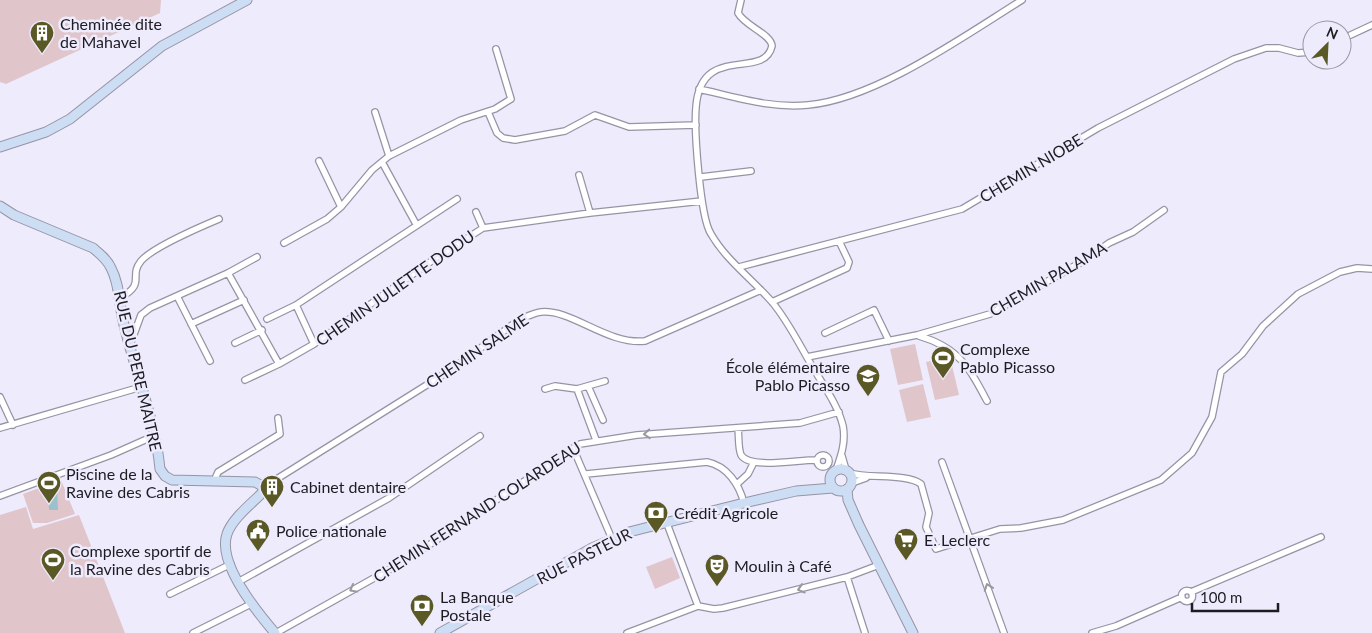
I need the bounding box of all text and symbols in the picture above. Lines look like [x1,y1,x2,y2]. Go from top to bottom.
place label: Cheminée dite de Mahavel [60,14,162,51]
building icon: Cheminée dite de Mahavel [29,20,55,54]
north arrow [1302,20,1352,70]
text: N [1324,23,1341,43]
street label: CHEMIN NIOBE [976,129,1086,206]
street label: CHEMIN JULIETTE DODU [312,226,478,350]
street label: CHEMIN PALAMA [986,237,1110,320]
street label: RUE DU PERE MAITRE [111,289,166,453]
street label: CHEMIN SALME [422,309,532,392]
place label: Complexe Pablo Picasso [960,339,1055,376]
sports icon: Complexe Pablo Picasso [930,345,956,379]
place label: École élémentaire Pablo Picasso [726,357,850,394]
school or university icon: École élémentaire Pablo Picasso [855,363,881,397]
one-way arrow [643,428,651,439]
street label: CHEMIN FERNAND COLARDEAU [369,437,584,586]
place label: Piscine de la Ravine des Cabris [66,464,190,501]
sports icon: Piscine de la Ravine des Cabris [36,470,62,504]
building icon: Cabinet dentaire [259,474,285,508]
place label: Cabinet dentaire [290,477,406,496]
bank icon: Crédit Agricole [643,500,669,534]
place label: Crédit Agricole [674,503,778,522]
public building icon: Police nationale [245,518,271,552]
place label: Police nationale [276,521,387,540]
street label: RUE PASTEUR [533,524,634,588]
supermarket icon: E. Leclerc [893,527,919,561]
place label: E. Leclerc [924,530,991,549]
place label: Complexe sportif de la Ravine des Cabris [70,541,211,578]
sports icon: Complexe sportif de la Ravine des Cabris [40,547,66,581]
theatre icon: Moulin à Café [704,553,730,587]
place label: Moulin à Café [734,556,832,575]
scale bar [1192,580,1278,612]
one-way arrow [350,583,359,593]
one-way arrow [984,583,994,592]
one-way arrow [797,584,805,594]
place label: La Banque Postale [440,587,514,624]
text: 100 m [1200,588,1242,606]
bank icon: La Banque Postale [409,593,435,627]

